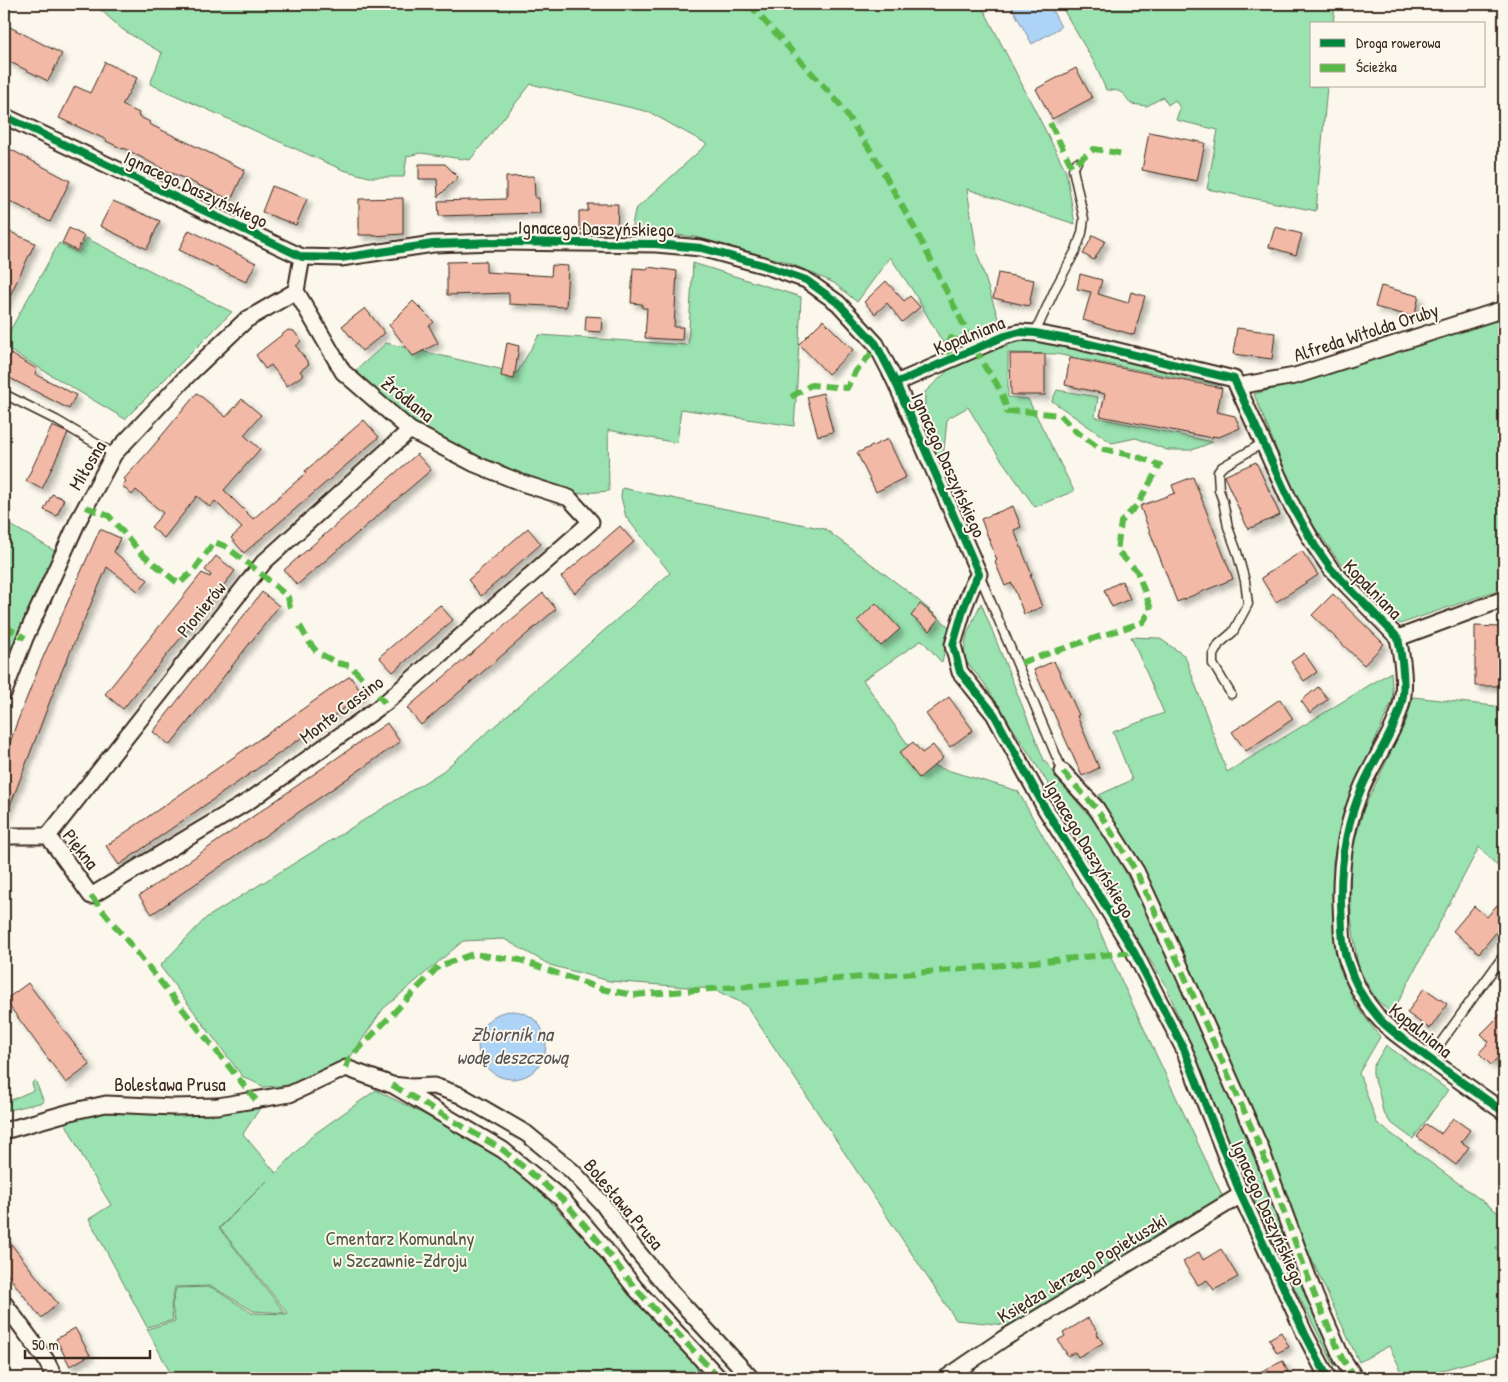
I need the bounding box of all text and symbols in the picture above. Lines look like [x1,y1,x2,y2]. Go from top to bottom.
legend [1310,22,1486,88]
text: Droga rowerowa [1356,32,1440,53]
text: Ścieżka [1356,56,1397,77]
street label: Ignacego Daszyńskiego [120,144,273,234]
street label: Ignacego Daszyńskiego [518,214,675,242]
street label: Alfreda Witolda Oruby [1290,296,1442,368]
street label: Kopalniana [930,309,1009,361]
street label: Źródlana [376,370,440,428]
street label: Ignacego Daszyńskiego [905,388,993,542]
street label: Miłosna [62,435,112,495]
street label: Kopalniana [1338,553,1409,625]
street label: Pionierów [170,575,232,643]
street label: Monte Cassino [294,669,389,749]
street label: Ignacego Daszyńskiego [1039,775,1142,923]
street label: Piękna [57,823,105,875]
street label: Kopalniana [1384,996,1459,1064]
water label: Zbiornik na wodę deszczową [456,1020,570,1070]
street label: Bolesława Prusa [114,1071,226,1097]
street label: Ignacego Daszyńskiego [1225,1136,1313,1290]
street label: Bolesława Prusa [578,1153,670,1255]
street label: Księdza Jerzego Popiełuszki [992,1207,1172,1329]
park label: Cmentarz Komunalny w Szczawnie-Zdroju [325,1225,475,1273]
scale bar [25,1327,150,1359]
text: 50 m [32,1334,59,1355]

